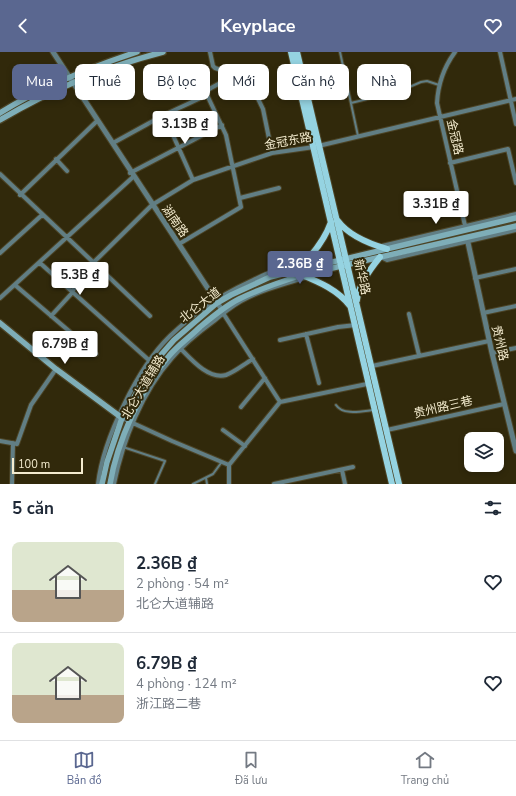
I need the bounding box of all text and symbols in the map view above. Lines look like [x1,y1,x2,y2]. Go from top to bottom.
text: Keyplace [220,14,296,38]
icon: back [12,15,34,37]
icon: heart [482,15,504,37]
chip: Mua [12,64,67,100]
chip: Thuê [75,64,135,100]
chip: Bộ lọc [143,64,210,100]
chip: Mới [218,64,269,100]
chip: Căn hộ [277,64,349,100]
chip: Nhà [357,64,411,100]
pin: 3.13B ₫ [148,111,222,145]
text: 3.13B ₫ [162,115,208,133]
street label: 金冠路 [443,118,467,156]
street label: 金冠东路 [263,129,313,153]
pin: 3.31B ₫ [399,191,473,225]
text: 3.31B ₫ [413,195,459,213]
street label: 湖南路 [158,202,192,240]
pin: 2.36B ₫ [263,251,337,285]
text: 2.36B ₫ [277,255,323,273]
street label: 新华路 [350,258,374,296]
pin: 5.3B ₫ [47,262,113,296]
text: 5.3B ₫ [60,266,100,284]
street label: 北仑大道 [176,284,224,326]
street label: 贵州路 [488,324,512,362]
pin: 6.79B ₫ [28,331,102,365]
text: 6.79B ₫ [42,335,88,353]
street label: 北仑大道辅路 [118,352,168,422]
street label: 贵州路三巷 [412,392,474,422]
map controls [464,432,504,472]
button: layers [464,432,504,472]
scale bar [12,456,83,475]
text: 100 m [18,457,50,472]
text: 5 căn [12,497,54,520]
icon: filters [482,497,504,519]
text: 2.36B ₫ [136,552,197,575]
icon: home [44,558,92,606]
icon: heart [482,571,504,593]
text: 2 phòng · 54 m² [136,575,229,593]
text: 北仑大道辅路 [136,595,214,613]
text: 6.79B ₫ [136,652,197,675]
icon: home [44,659,92,707]
icon: heart [482,672,504,694]
text: 4 phòng · 124 m² [136,675,237,693]
text: 浙江路二巷 [136,695,201,713]
tab: Bản đồ [67,749,102,788]
tab: Đã lưu [235,749,267,788]
tab: Trang chủ [401,749,449,788]

